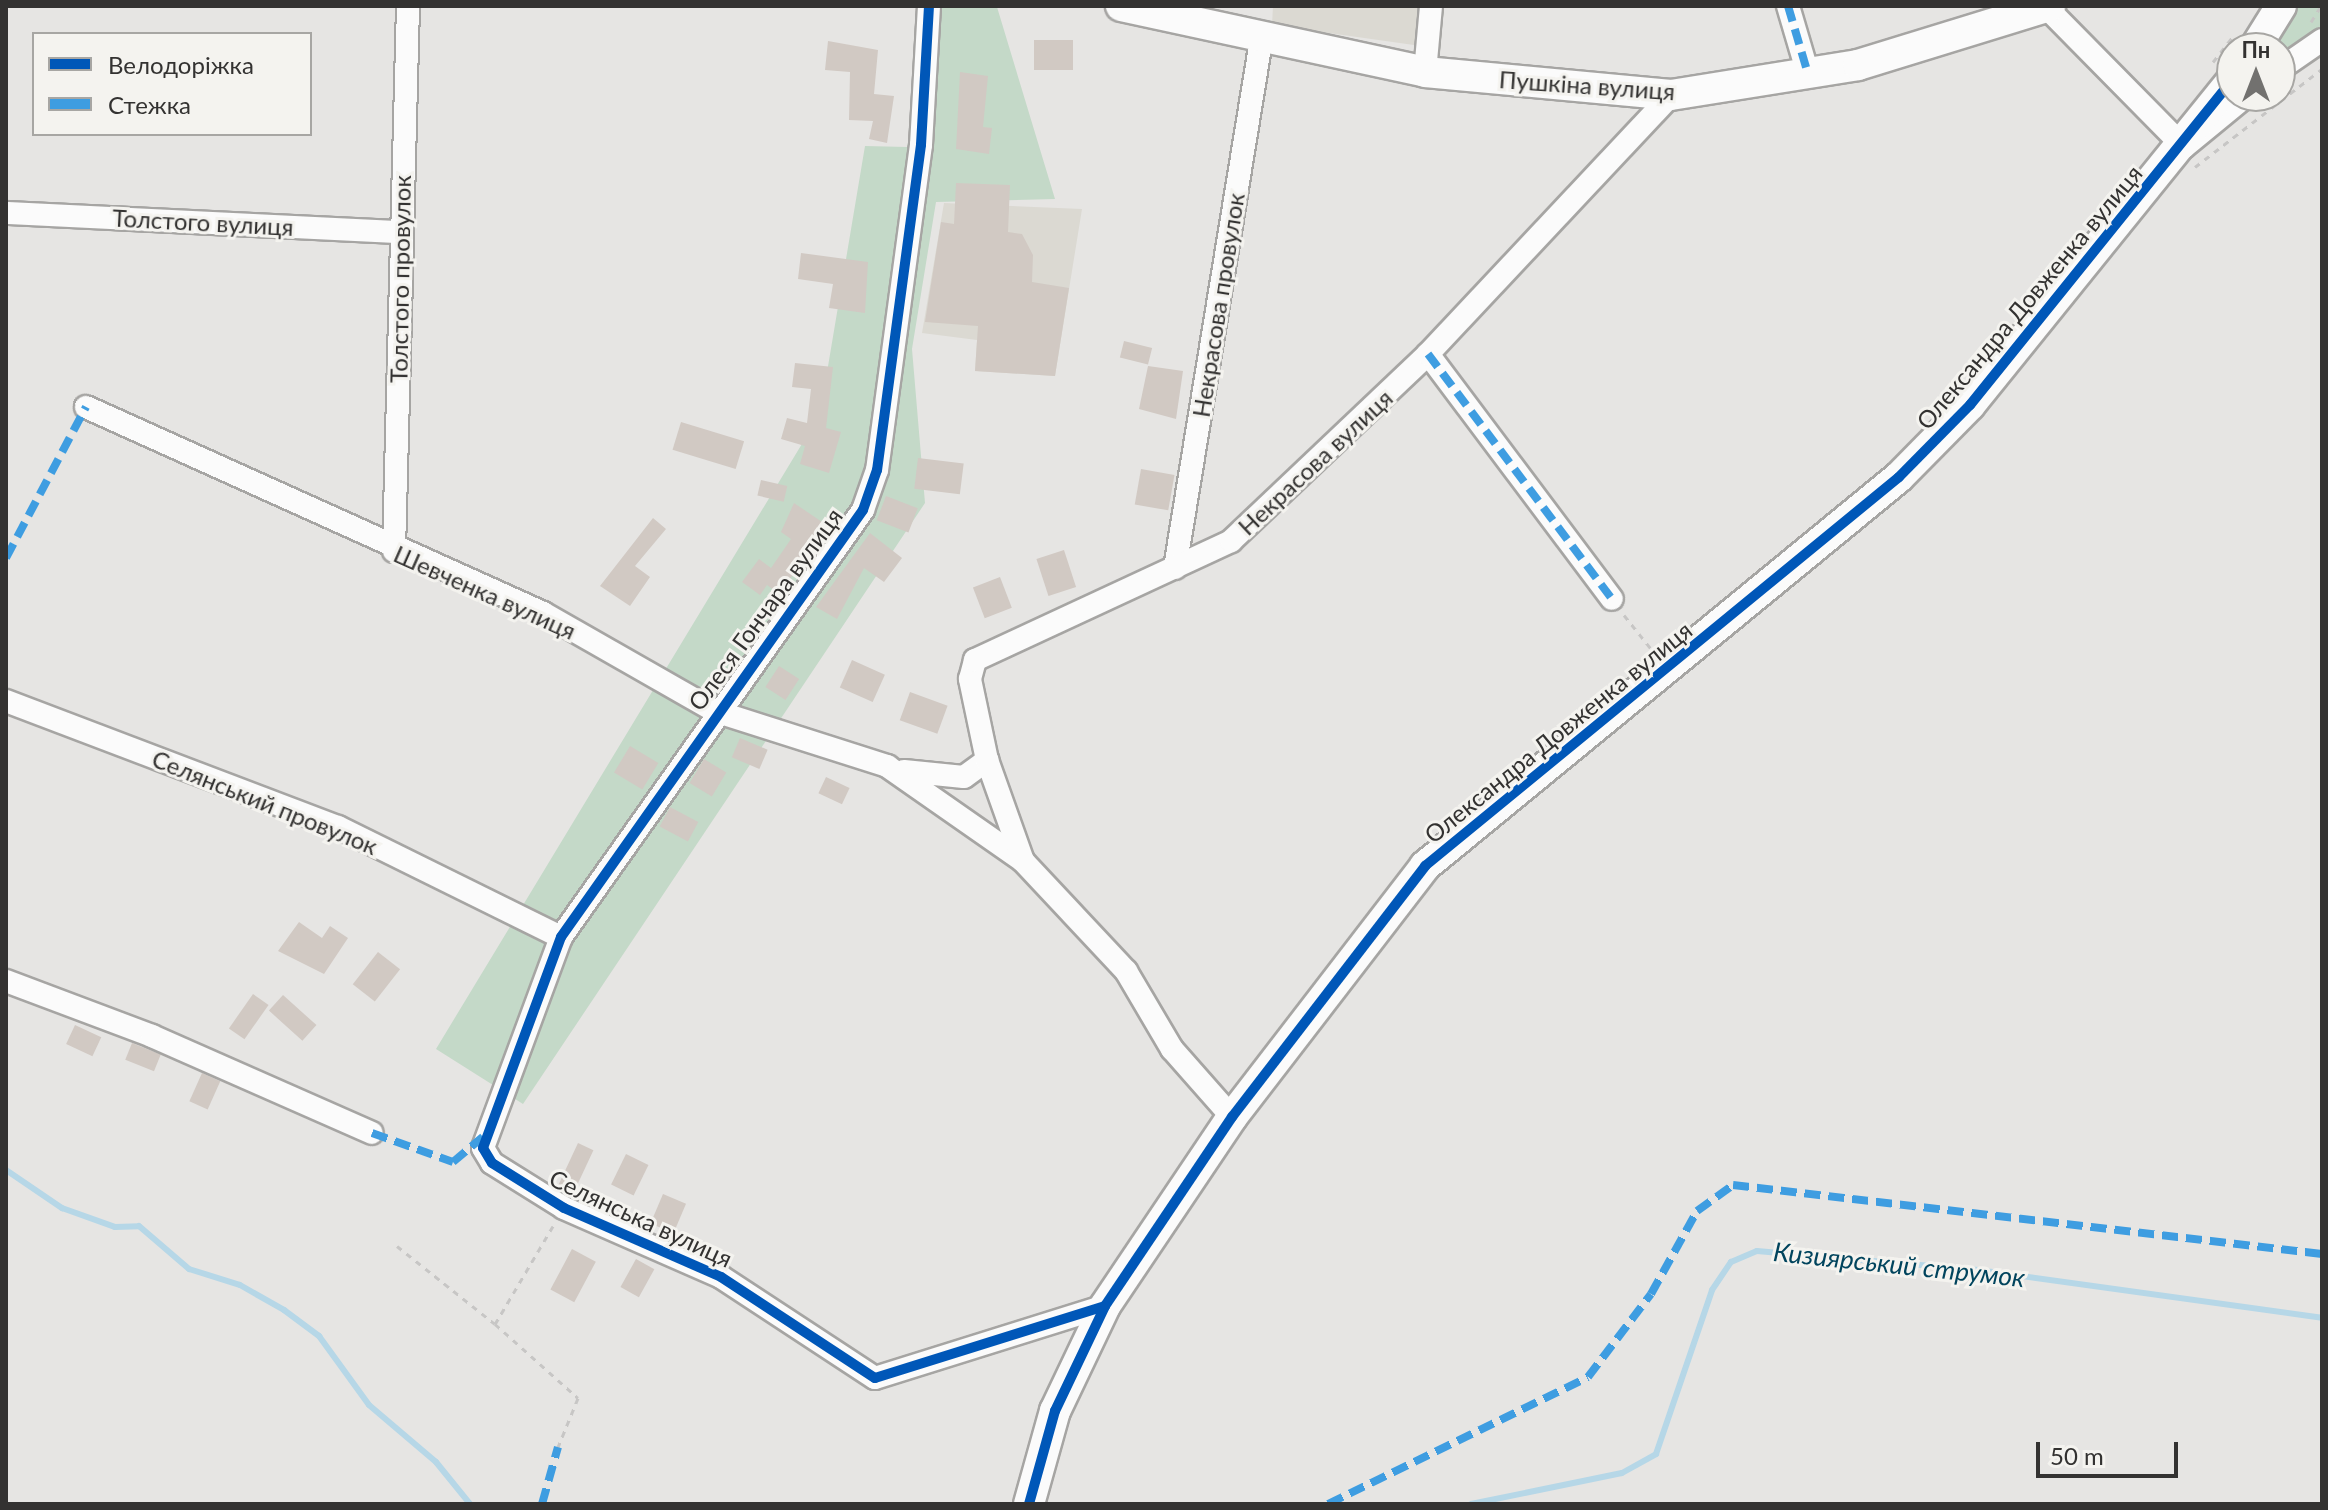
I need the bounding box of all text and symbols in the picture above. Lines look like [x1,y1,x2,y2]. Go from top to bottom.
legend [32,32,312,136]
north arrow [2216,32,2296,112]
text: Пн [2242,36,2270,63]
text: Велодоріжка [108,50,254,79]
street label: Пушкіна вулиця [1498,64,1676,106]
text: Стежка [108,90,191,119]
street label: Олександра Довженка вулиця [1910,159,2148,435]
street label: Толстого провулок [384,175,416,383]
street label: Некрасова провулок [1186,191,1250,419]
street label: Толстого вулиця [112,203,294,241]
street label: Некрасова вулиця [1232,383,1398,541]
street label: Олеся Гончара вулиця [682,502,848,716]
street label: Шевченка вулиця [390,539,580,645]
street label: Олександра Довженка вулиця [1418,615,1698,849]
street label: Селянський провулок [148,744,382,860]
street label: Селянська вулиця [545,1163,737,1273]
water label: Кизиярський струмок [1772,1236,2026,1294]
scale bar [2040,1426,2182,1476]
text: 50 m [2050,1441,2104,1470]

